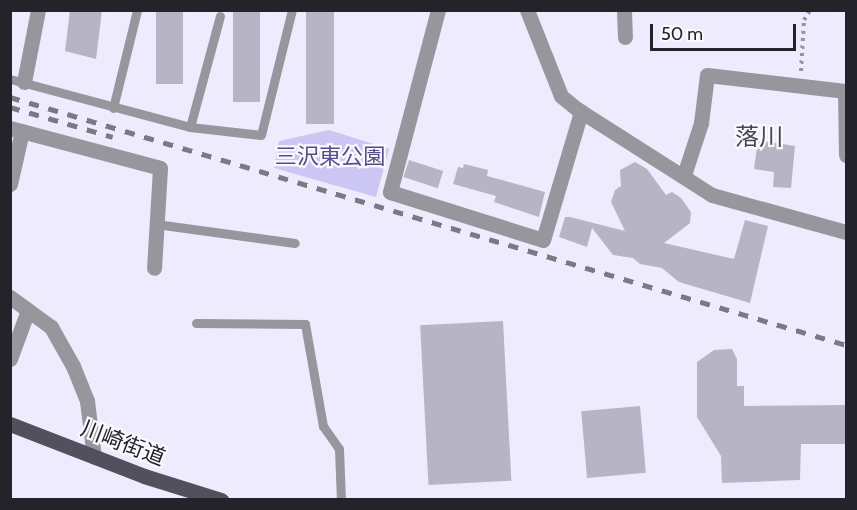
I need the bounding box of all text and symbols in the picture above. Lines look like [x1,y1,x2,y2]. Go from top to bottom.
scale bar [653,12,798,50]
text: 50 m [661,23,703,45]
district label: 落川 [735,123,783,151]
park label: 三沢東公園 [275,144,385,170]
street label: 川崎街道 [77,415,169,471]

